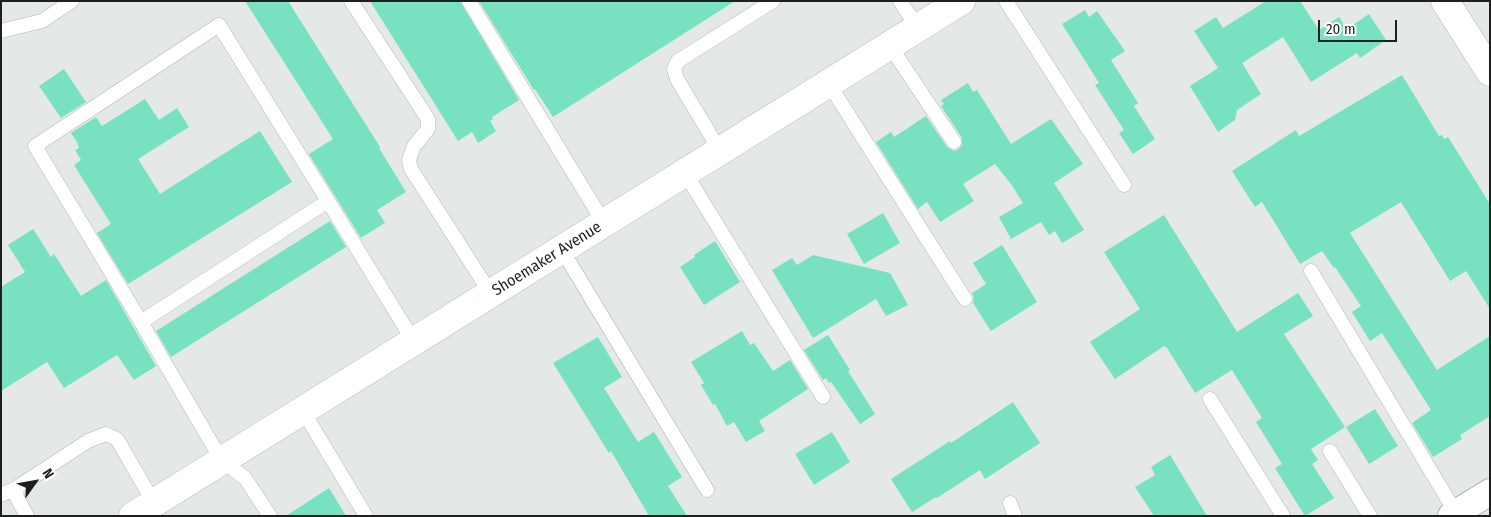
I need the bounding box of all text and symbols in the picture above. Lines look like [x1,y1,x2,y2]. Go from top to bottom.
scale bar [1321,10,1400,42]
text: 20 m [1326,20,1356,38]
street label: Shoemaker Avenue [489,218,605,300]
north arrow [10,457,60,507]
text: N [39,466,58,482]

